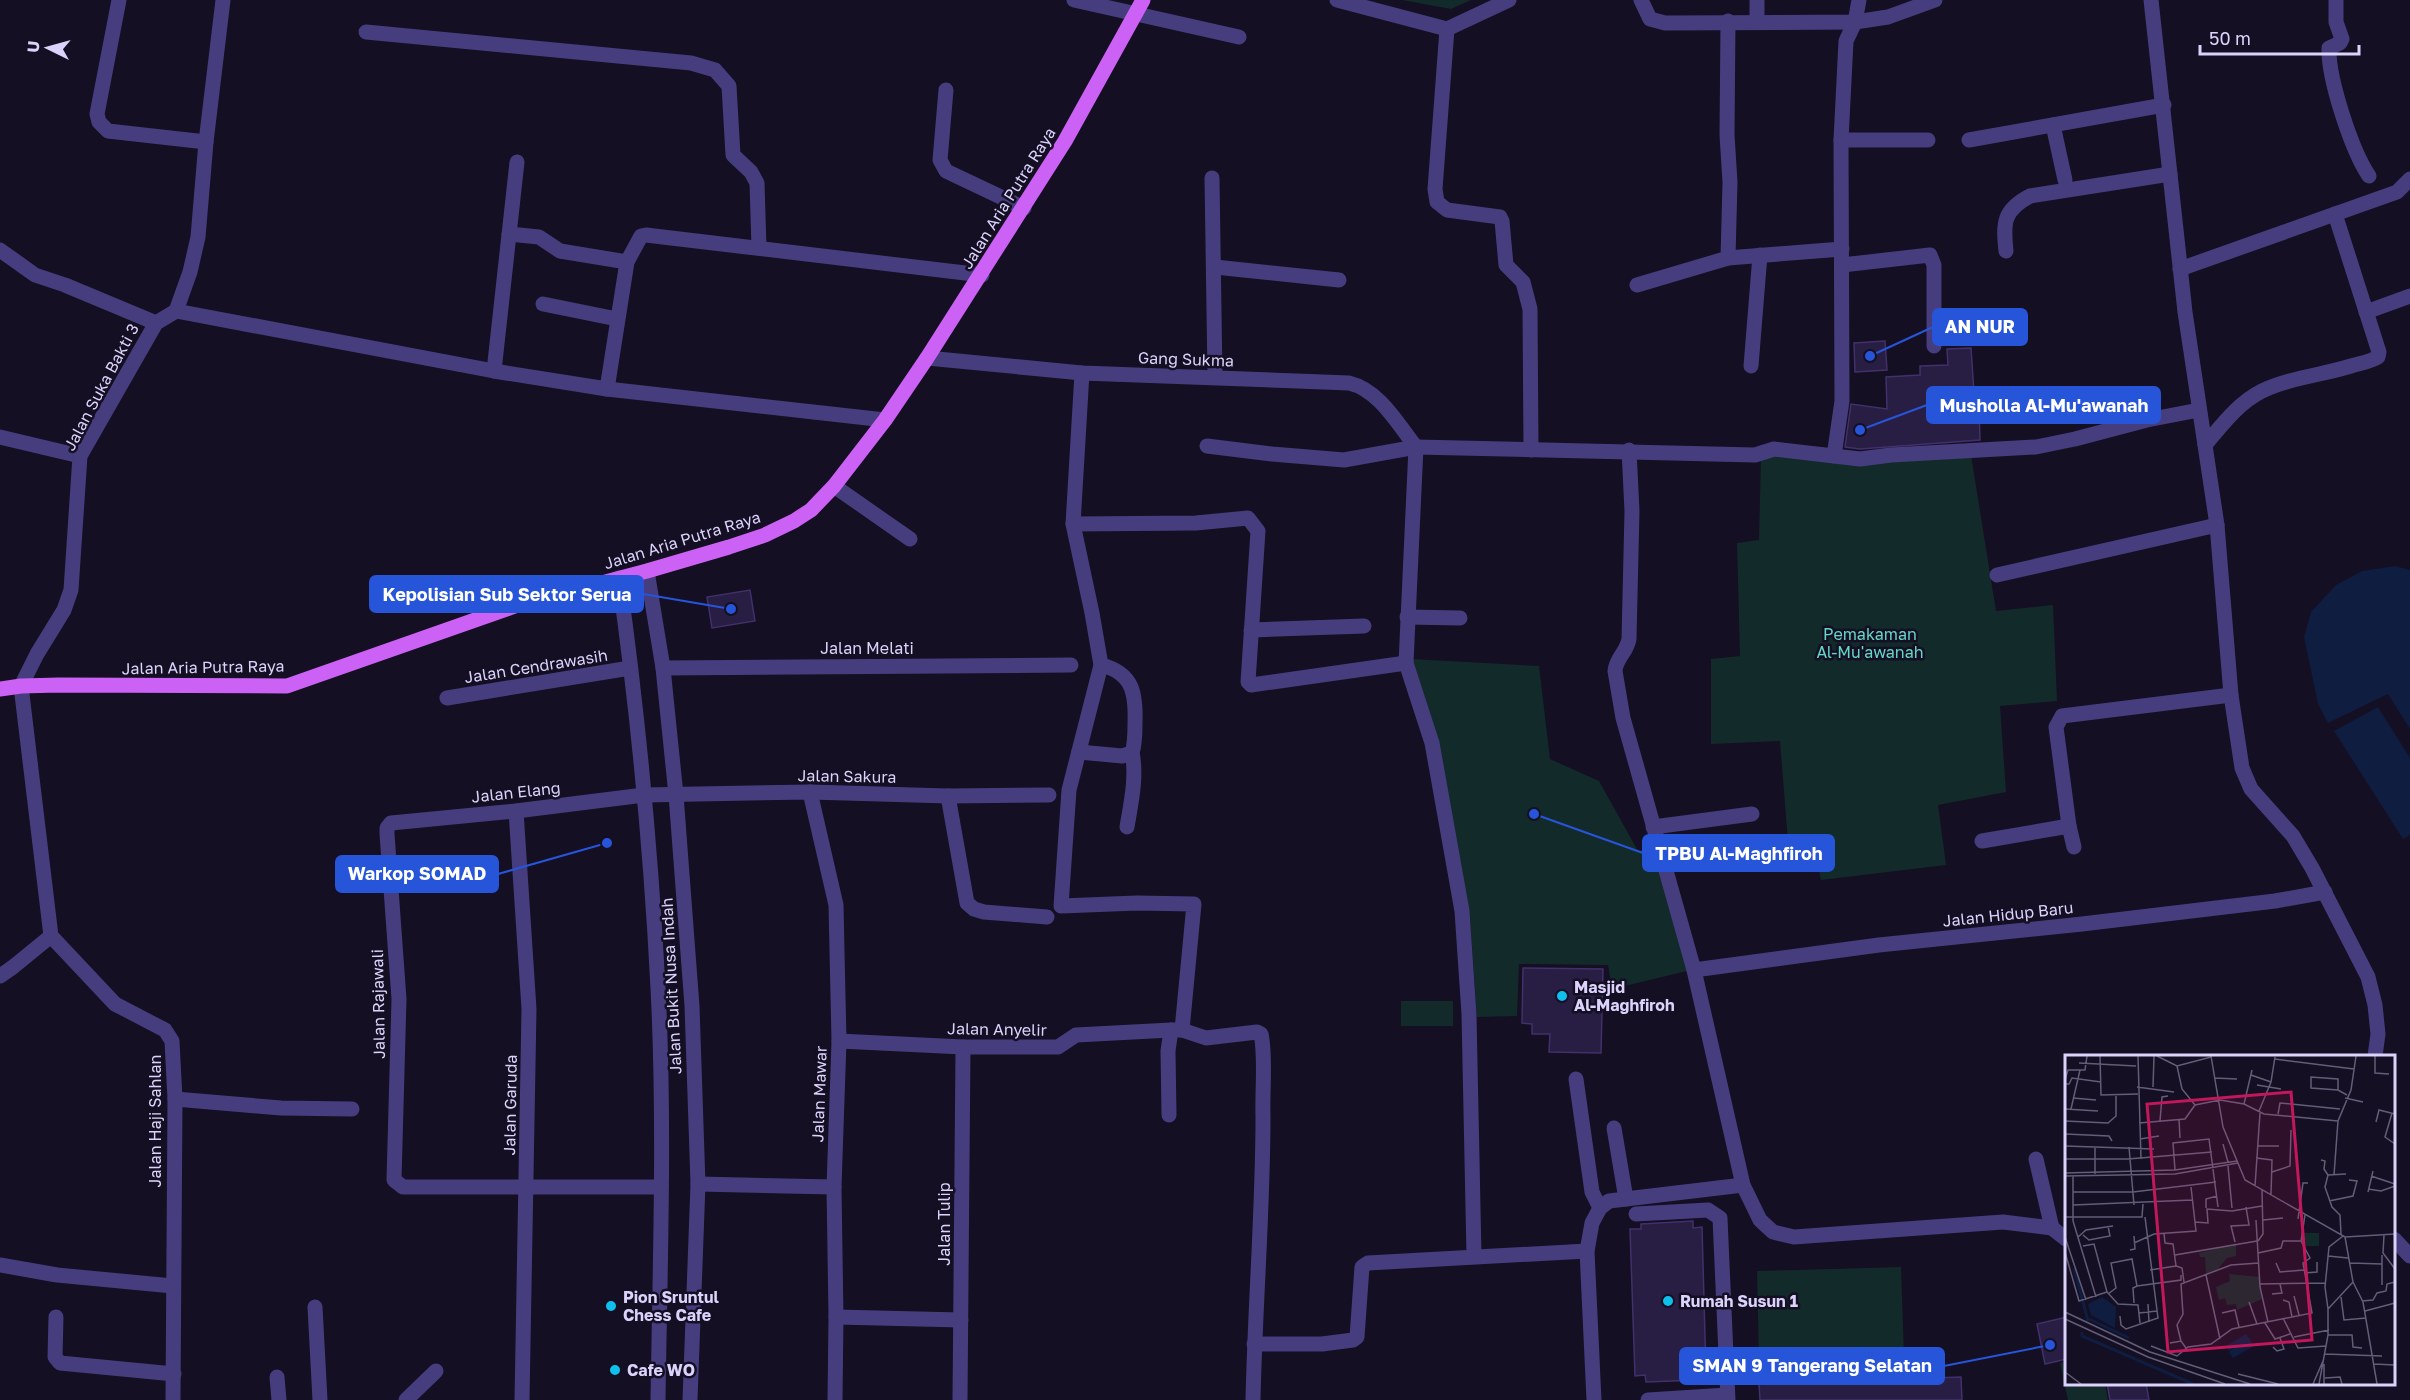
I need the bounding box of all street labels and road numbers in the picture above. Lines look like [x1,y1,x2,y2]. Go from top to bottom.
street label: Jalan Aria Putra Raya [956,124,1060,272]
street label: Jalan Suka Bakti 3 [59,320,143,454]
street label: Gang Sukma [1138,347,1234,371]
street label: Jalan Aria Putra Raya [601,507,763,573]
street label: Jalan Melati [820,638,914,658]
street label: Jalan Cendrawasih [463,645,609,687]
street label: Jalan Aria Putra Raya [121,656,285,678]
street label: Jalan Sakura [797,765,897,787]
street label: Jalan Elang [470,777,562,807]
street label: Jalan Bukit Nusa Indah [656,897,686,1075]
street label: Jalan Hidup Baru [1942,897,2074,931]
street label: Jalan Rajawali [367,949,389,1059]
street label: Jalan Anyelir [947,1018,1047,1040]
street label: Jalan Mawar [807,1045,831,1143]
street label: Jalan Garuda [499,1054,521,1156]
street label: Jalan Haji Sahlan [145,1055,165,1187]
street label: Jalan Tulip [934,1182,954,1266]

